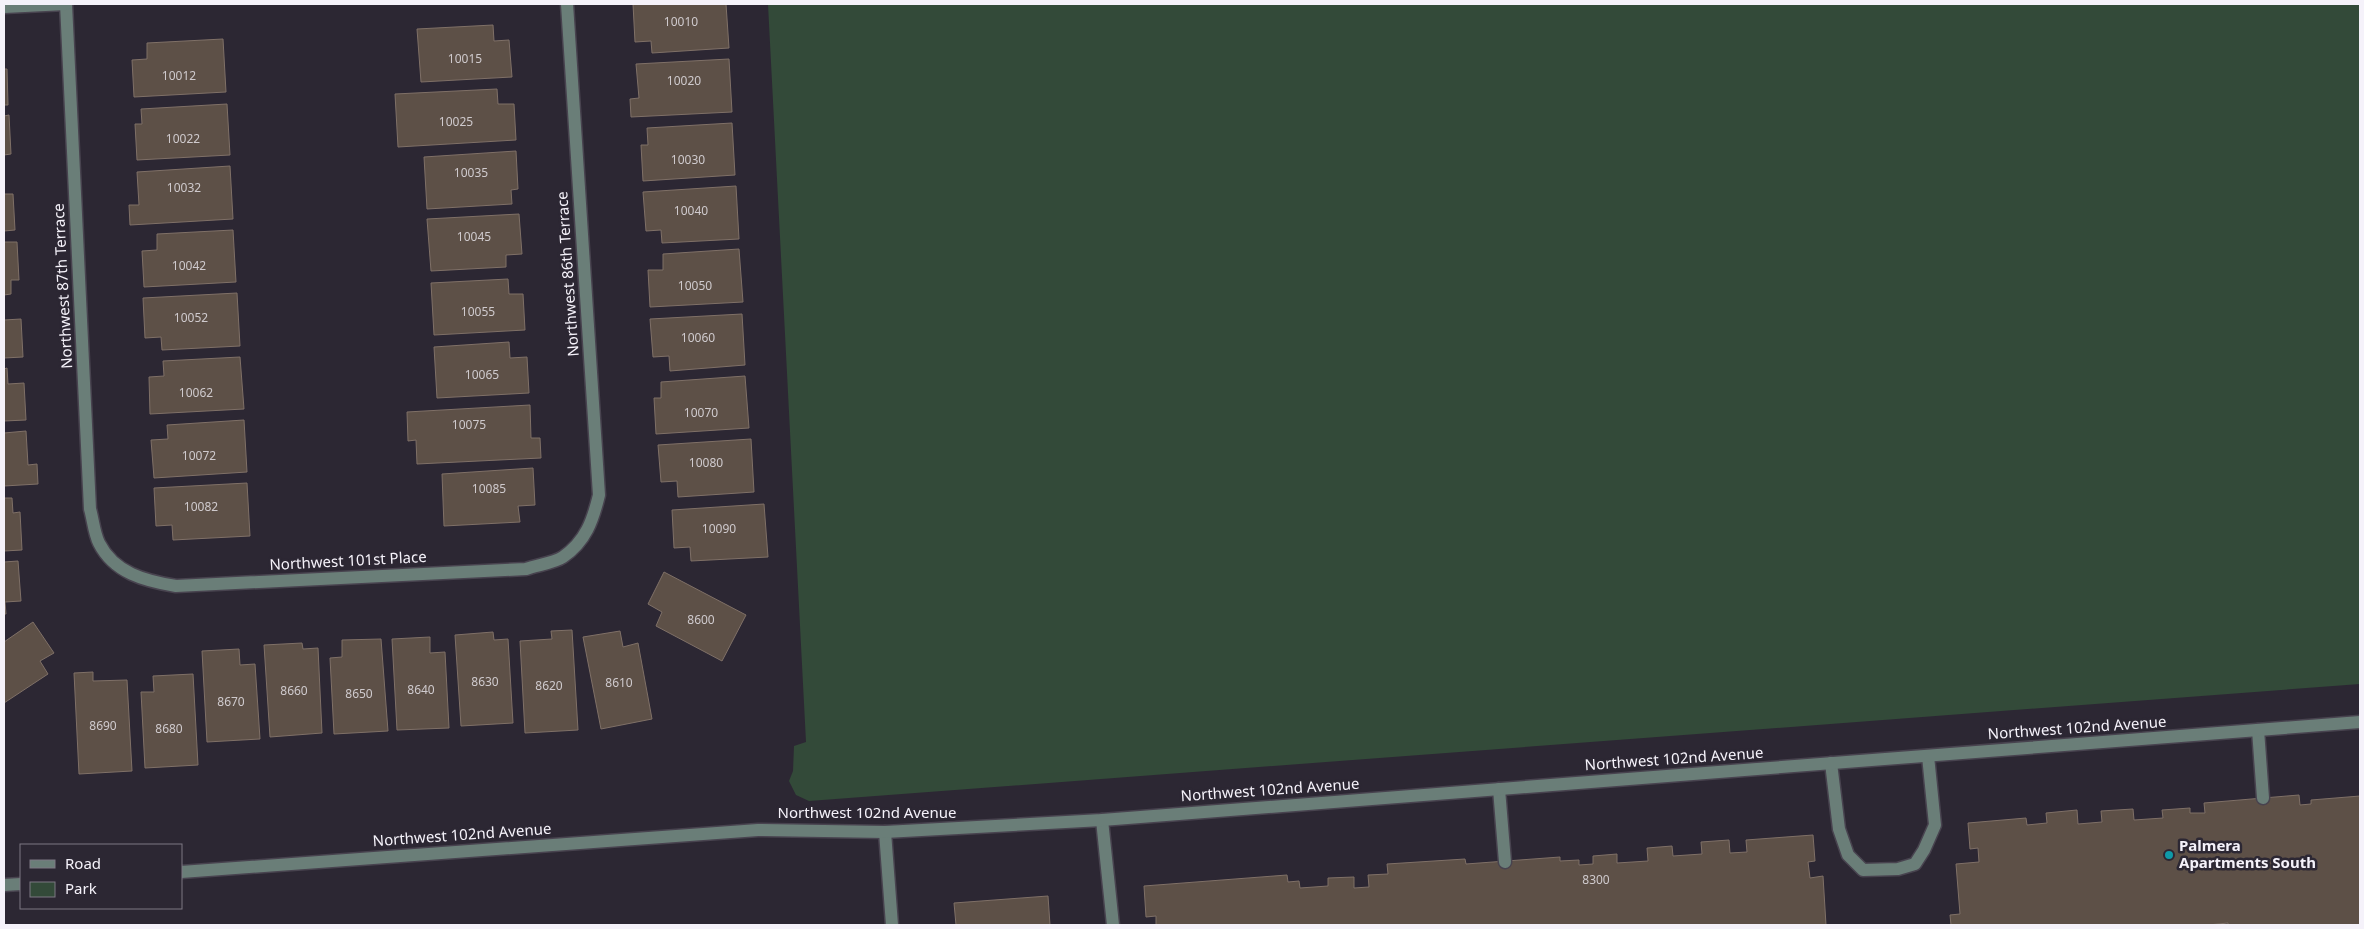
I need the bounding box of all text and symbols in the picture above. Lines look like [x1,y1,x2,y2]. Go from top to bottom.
house number: 10010 [664,13,698,30]
house number: 10015 [448,50,482,67]
house number: 10012 [162,67,196,84]
house number: 10020 [667,72,701,89]
house number: 10025 [439,113,473,130]
house number: 10022 [166,130,200,147]
house number: 10030 [671,151,705,168]
house number: 10035 [454,164,488,181]
house number: 10032 [167,179,201,196]
street label: Northwest 86th Terrace [551,191,583,357]
house number: 10040 [674,202,708,219]
street label: Northwest 87th Terrace [48,203,76,369]
house number: 10045 [457,228,491,245]
house number: 10042 [172,257,206,274]
house number: 10050 [678,277,712,294]
house number: 10055 [461,303,495,320]
house number: 10052 [174,309,208,326]
house number: 10060 [681,329,715,346]
house number: 10065 [465,366,499,383]
house number: 10062 [179,384,213,401]
house number: 10070 [684,404,718,421]
house number: 10075 [452,416,486,433]
house number: 10072 [182,447,216,464]
house number: 10080 [689,454,723,471]
house number: 10085 [472,480,506,497]
house number: 10082 [184,498,218,515]
house number: 10090 [702,520,736,537]
street label: Northwest 101st Place [269,546,427,574]
house number: 8600 [687,611,715,628]
house number: 8630 [471,673,499,690]
house number: 8610 [605,674,633,691]
house number: 8620 [535,677,563,694]
house number: 8640 [407,681,435,698]
house number: 8660 [280,682,308,699]
house number: 8650 [345,685,373,702]
house number: 8670 [217,693,245,710]
street label: Northwest 102nd Avenue [1987,711,2167,743]
house number: 8690 [89,717,117,734]
house number: 8680 [155,720,183,737]
street label: Northwest 102nd Avenue [1584,742,1764,774]
street label: Northwest 102nd Avenue [1180,773,1360,805]
street label: Northwest 102nd Avenue [778,802,956,822]
street label: Northwest 102nd Avenue [372,818,552,850]
place label: Palmera Apartments South [2179,835,2316,872]
legend [20,844,182,909]
marker: Palmera Apartments South [2163,849,2175,861]
text: Road [65,853,101,873]
house number: 8300 [1582,871,1610,888]
text: Park [65,878,97,898]

